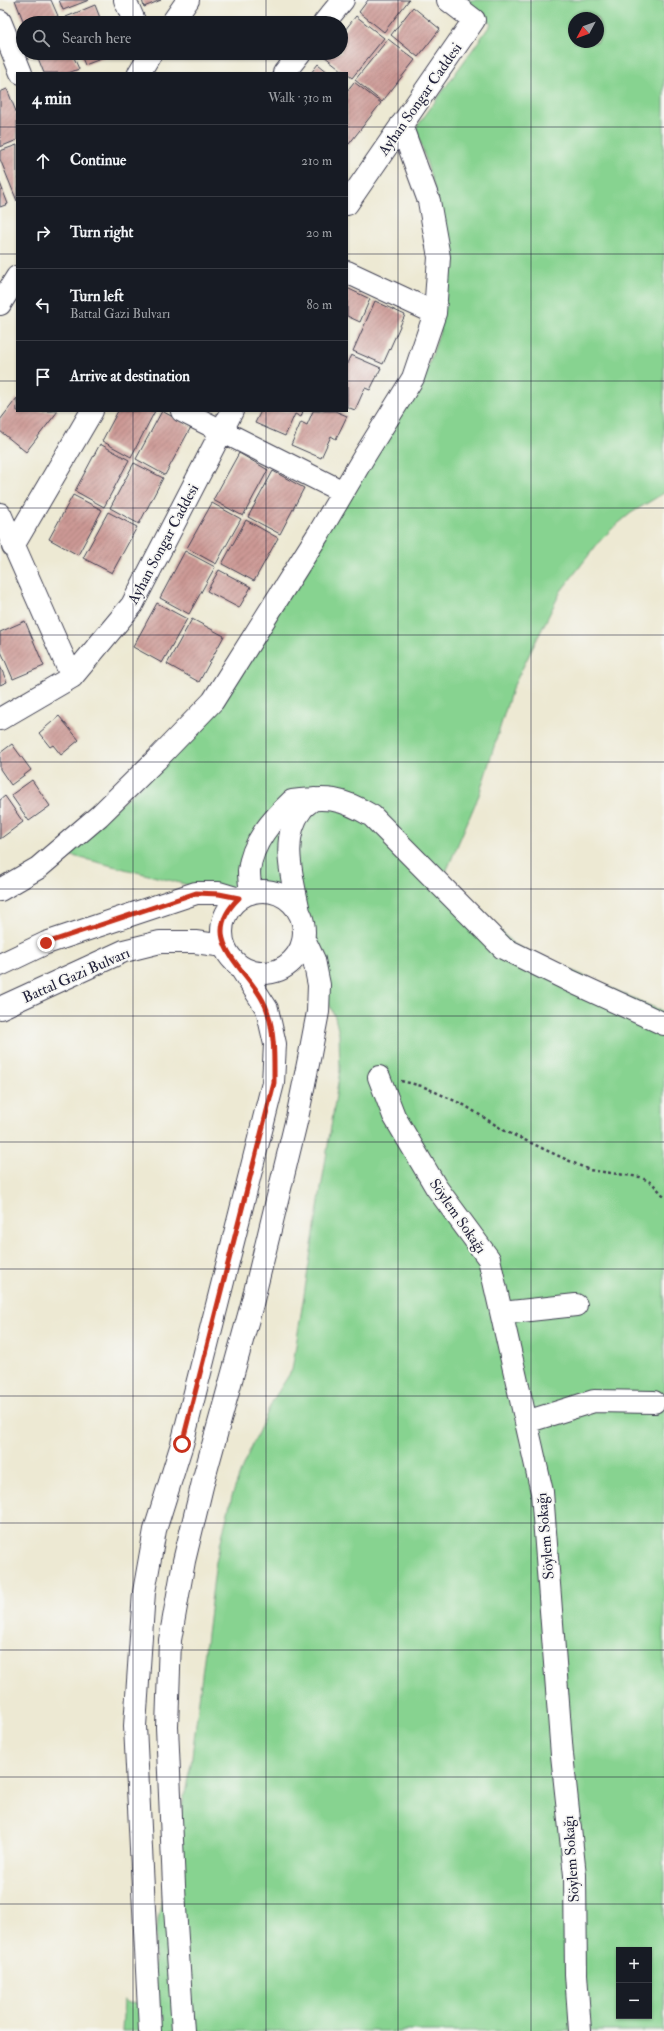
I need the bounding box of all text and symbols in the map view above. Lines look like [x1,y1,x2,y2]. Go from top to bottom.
north arrow [568,12,604,48]
search box [16,16,348,60]
icon: search [30,27,52,49]
text: Search here [62,29,131,48]
street label: Ayhan Songar Caddesi [374,39,466,160]
text: 4 min [32,88,71,109]
text: Walk · 310 m [268,90,332,106]
icon: ahead [32,150,54,172]
text: Continue [70,151,126,170]
text: 210 m [301,153,332,169]
icon: right [32,222,54,244]
text: Turn right [70,223,133,242]
text: 20 m [306,225,332,241]
text: Turn left [70,287,124,306]
icon: left [32,294,54,316]
text: 80 m [306,297,332,313]
text: Battal Gazi Bulvarı [70,306,170,322]
icon: arrive [32,366,54,388]
text: Arrive at destination [70,367,190,386]
street label: Ayhan Songar Caddesi [123,481,203,609]
route end [37,934,55,952]
street label: Battal Gazi Bulvarı [20,943,133,1008]
street label: Söylem Sokağı [425,1175,490,1257]
route start [173,1435,191,1453]
street label: Söylem Sokağı [532,1492,559,1580]
street label: Söylem Sokağı [559,1815,584,1903]
map controls [616,1947,652,2019]
button: + [616,1947,652,1983]
button: − [616,1983,652,2019]

